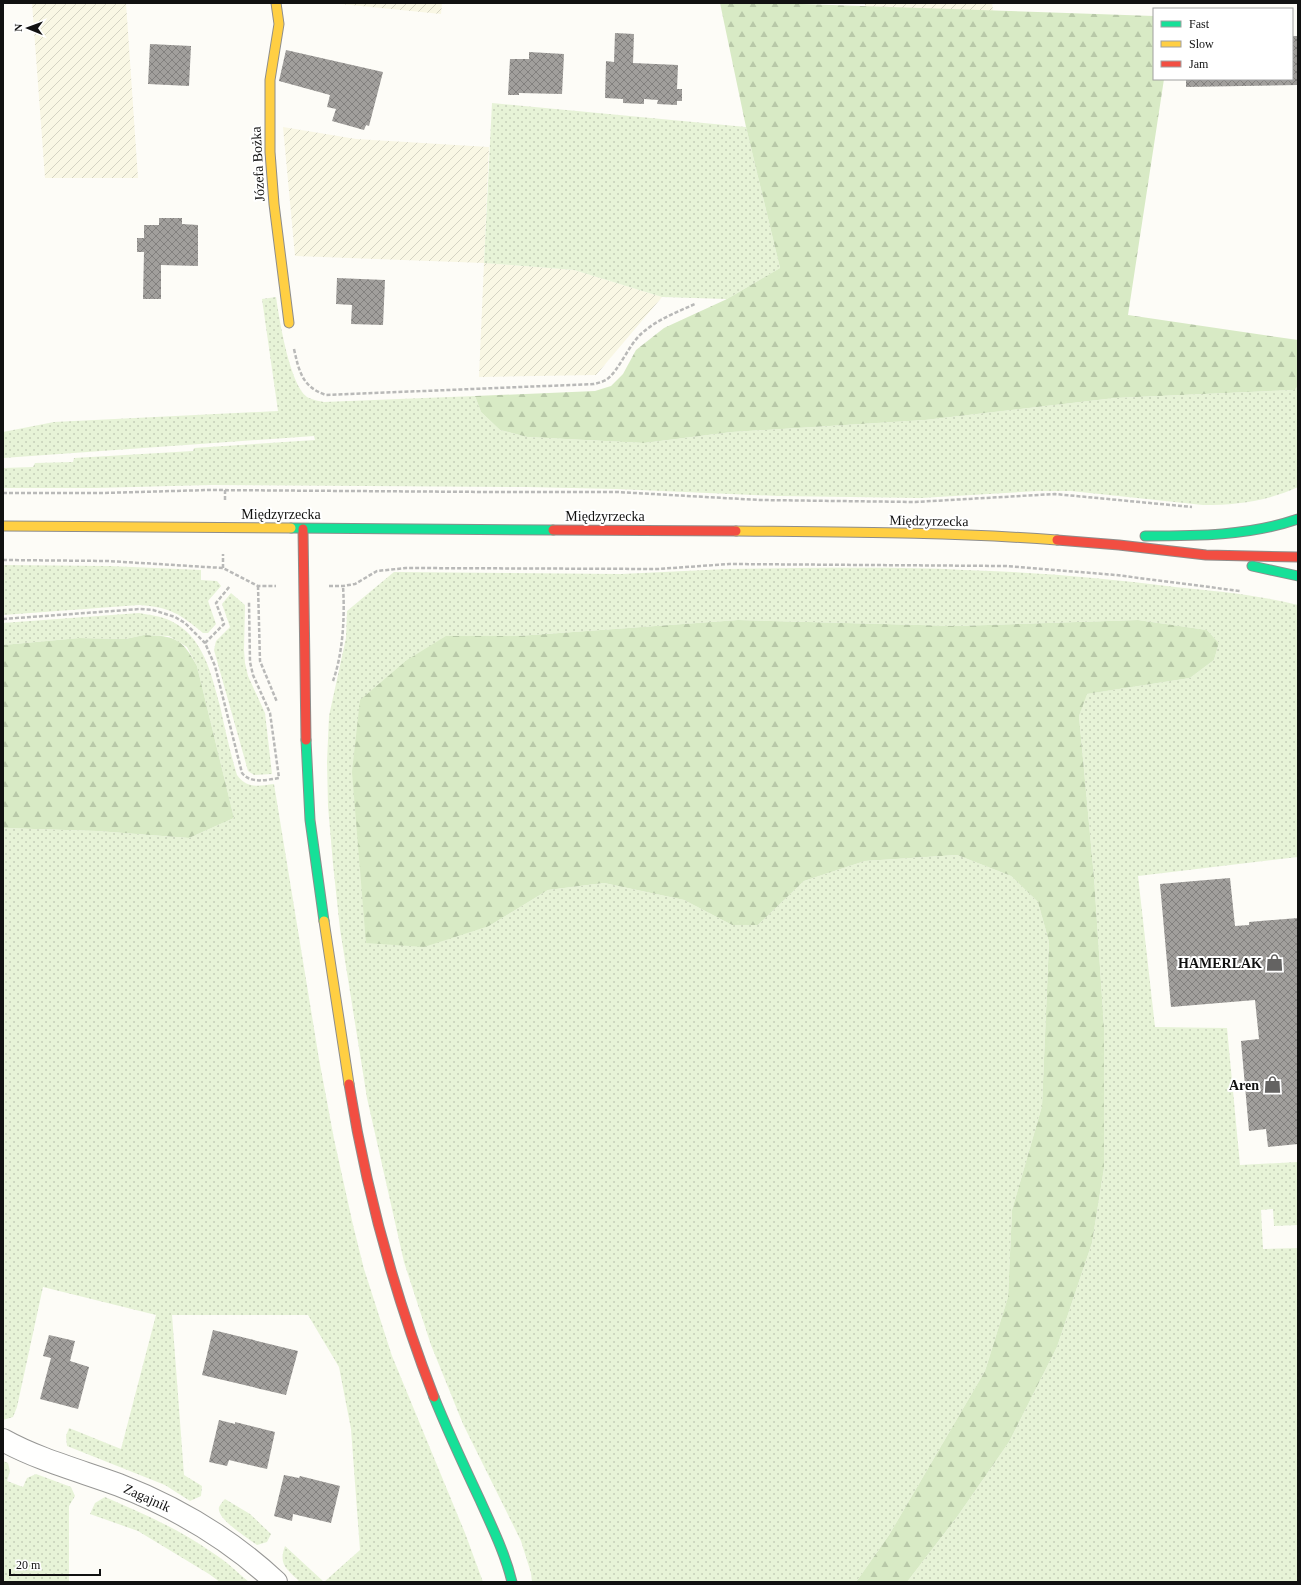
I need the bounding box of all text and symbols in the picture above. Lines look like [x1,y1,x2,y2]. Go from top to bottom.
north arrow [8,8,48,48]
legend [1153,8,1293,80]
text: Fast [1189,17,1210,31]
text: N [12,24,24,32]
text: Slow [1189,37,1214,51]
text: Jam [1189,57,1209,71]
street label: Józefa Bożka [249,125,267,202]
street label: Międzyrzecka [241,507,321,522]
street label: Międzyrzecka [565,509,645,524]
street label: Międzyrzecka [889,513,970,529]
shop icon: HAMERLAK [1265,953,1285,973]
place label: HAMERLAK [1178,956,1262,971]
shop icon: Aren [1262,1075,1282,1095]
place label: Aren [1229,1078,1259,1093]
street label: Zagajnik [121,1481,173,1515]
scale bar [10,1551,100,1577]
text: 20 m [16,1558,41,1572]

